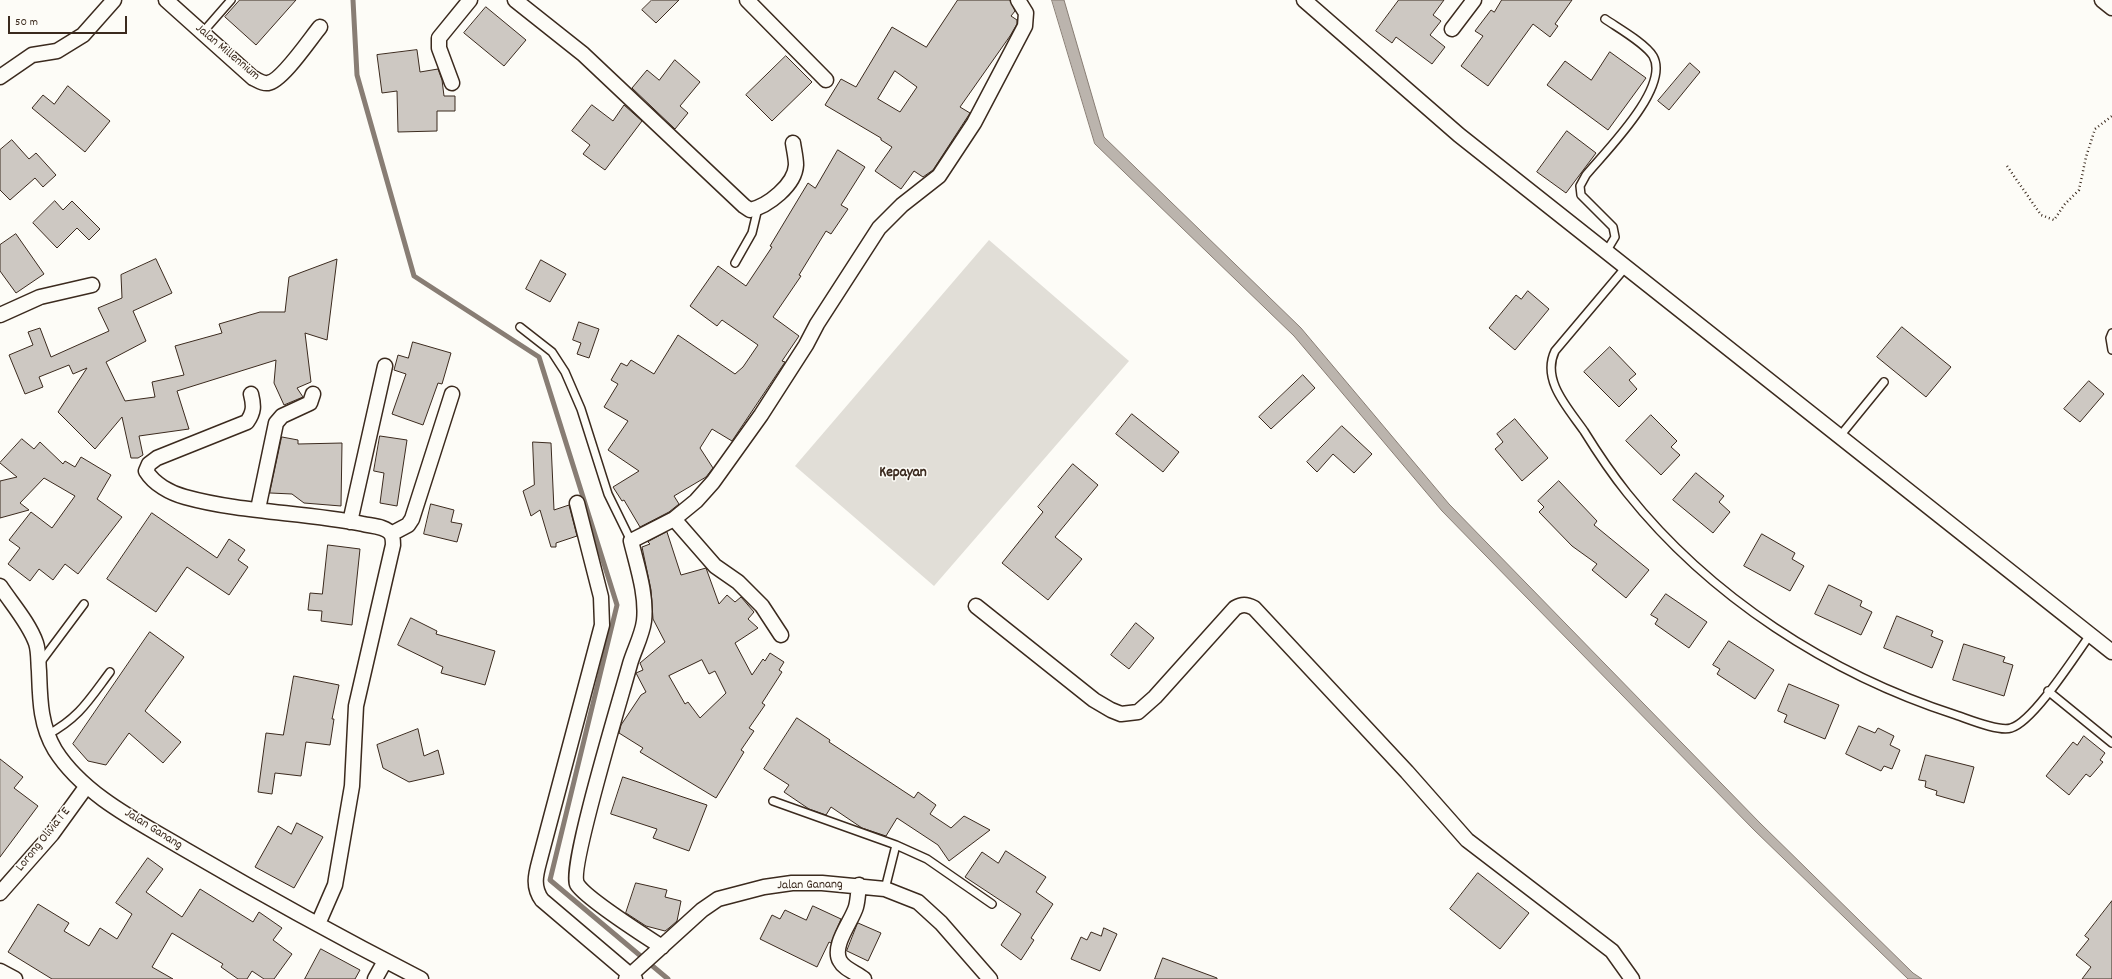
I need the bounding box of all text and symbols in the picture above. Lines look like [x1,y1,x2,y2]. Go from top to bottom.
scale bar [10,8,129,34]
text: 50 m [15,14,38,31]
street label: Jalan Millennium [191,21,263,85]
district label: Kepayan [879,465,927,483]
street label: Lorong Olivia 1 E [13,805,75,875]
street label: Jalan Ganang [121,806,185,854]
street label: Jalan Ganang [777,878,843,894]

